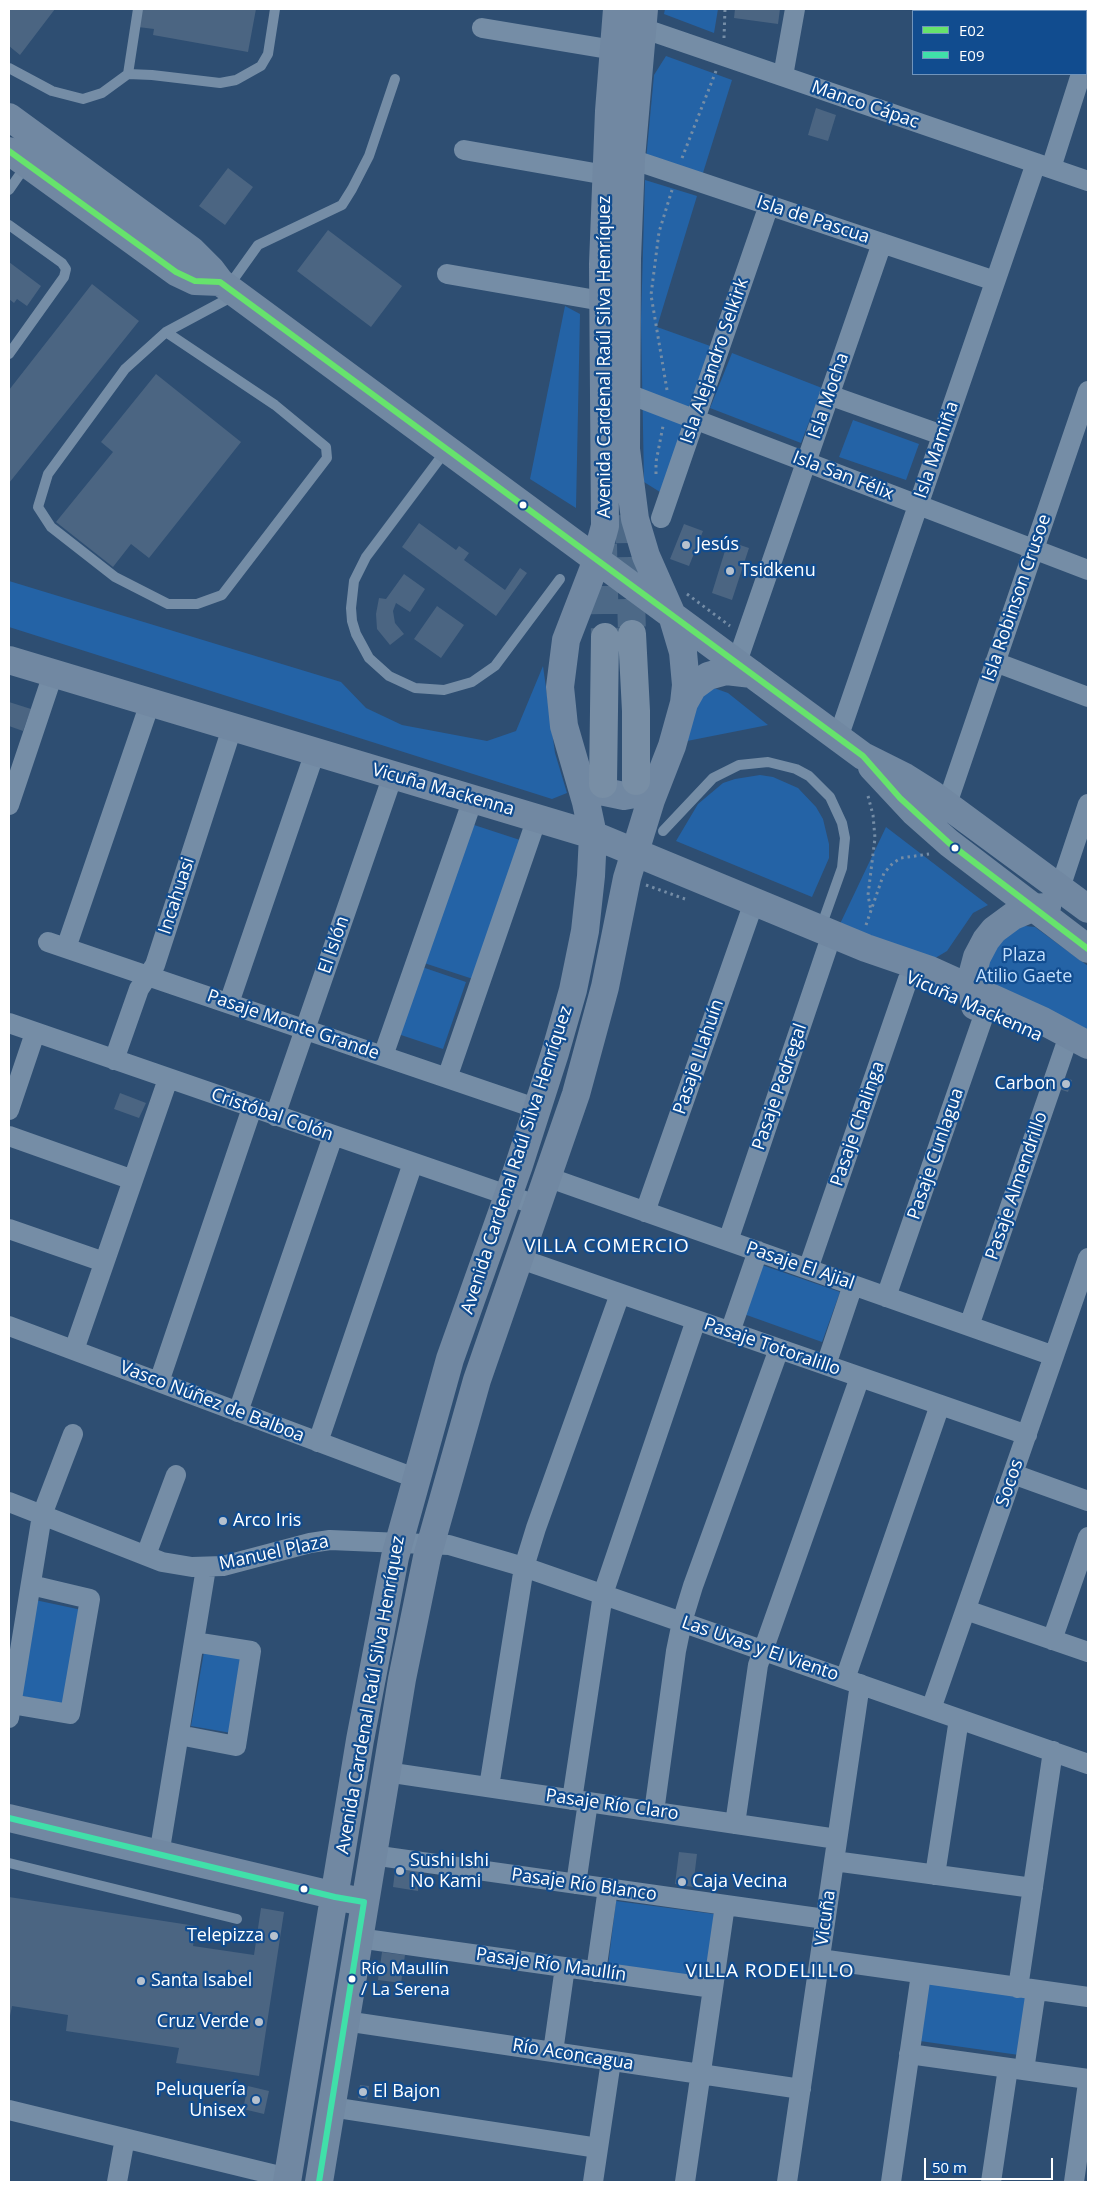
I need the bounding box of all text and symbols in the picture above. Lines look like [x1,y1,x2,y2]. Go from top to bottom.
legend [912,10,1087,75]
text: E02 [959,20,985,40]
text: E09 [959,45,985,65]
street label: Manco Cápac [808,77,922,133]
street label: Isla de Pascua [754,192,872,248]
street label: Avenida Cardenal Raúl Silva Henríquez [594,196,616,518]
street label: Isla Alejandro Selkirk [677,275,753,447]
street label: Isla Mocha [804,350,854,442]
street label: Isla Mamiña [910,399,964,501]
street label: Isla San Félix [789,447,897,505]
unlabelled marker [518,500,528,510]
street label: Isla Robinson Crusoe [978,511,1056,685]
place label: Jesús [696,534,739,556]
marker: Jesús [680,539,692,551]
place label: Tsidkenu [740,560,816,582]
marker: Tsidkenu [724,565,736,577]
street label: Vicuña Mackenna [369,759,517,821]
unlabelled marker [950,843,960,853]
street label: Incahuasi [154,855,200,937]
street label: El Islón [314,913,354,977]
park label: Plaza Atilio Gaete [976,945,1072,988]
street label: Vicuña Mackenna [902,967,1046,1047]
street label: Pasaje Monte Grande [204,985,382,1065]
street label: Pasaje Llahuín [669,997,729,1117]
street label: Avenida Cardenal Raúl Silva Henríquez [457,1003,577,1317]
street label: Pasaje Pedregal [748,1021,812,1153]
street label: Pasaje Chalinga [826,1059,890,1189]
place label: Carbon [994,1073,1056,1095]
marker: Carbon [1060,1078,1072,1090]
street label: Cristóbal Colón [208,1084,336,1146]
street label: Pasaje Cunlagua [903,1085,969,1223]
street label: Pasaje Almendrillo [982,1109,1052,1263]
district label: VILLA COMERCIO [522,1236,692,1258]
street label: Pasaje El Ajial [743,1237,857,1295]
street label: Pasaje Totoralillo [701,1313,843,1381]
street label: Vasco Núñez de Balboa [117,1357,307,1447]
street label: Socos [992,1456,1028,1510]
place label: Arco Iris [233,1510,301,1532]
marker: Arco Iris [217,1515,229,1527]
street label: Manuel Plaza [217,1531,331,1575]
street label: Avenida Cardenal Raúl Silva Henríquez [332,1534,410,1856]
street label: Las Uvas y El Viento [679,1612,841,1686]
street label: Pasaje Río Claro [544,1785,680,1825]
place label: Sushi Ishi No Kami [410,1850,489,1892]
street label: Pasaje Río Blanco [510,1864,658,1906]
marker: Sushi Ishi No Kami [394,1865,406,1877]
place label: Caja Vecina [692,1871,788,1893]
marker: Caja Vecina [676,1876,688,1888]
unlabelled marker [299,1884,309,1894]
street label: Vicuña [811,1889,841,1947]
place label: Telepizza [187,1925,264,1947]
marker: Telepizza [268,1930,280,1942]
street label: Pasaje Río Maullín [474,1944,628,1986]
place label: Río Maullín / La Serena [361,1959,450,1999]
district label: VILLA RODELILLO [684,1961,856,1983]
place label: Santa Isabel [151,1970,252,1992]
marker: Río Maullín / La Serena [347,1974,357,1984]
marker: Santa Isabel [135,1975,147,1987]
place label: Cruz Verde [157,2011,249,2033]
marker: Cruz Verde [253,2016,265,2028]
street label: Río Aconcagua [511,2035,635,2075]
place label: Peluquería Unisex [155,2079,246,2122]
place label: El Bajon [373,2081,440,2103]
marker: El Bajon [357,2086,369,2098]
marker: Peluquería Unisex [250,2094,262,2106]
scale bar [927,2148,1056,2180]
text: 50 m [932,2157,967,2177]

